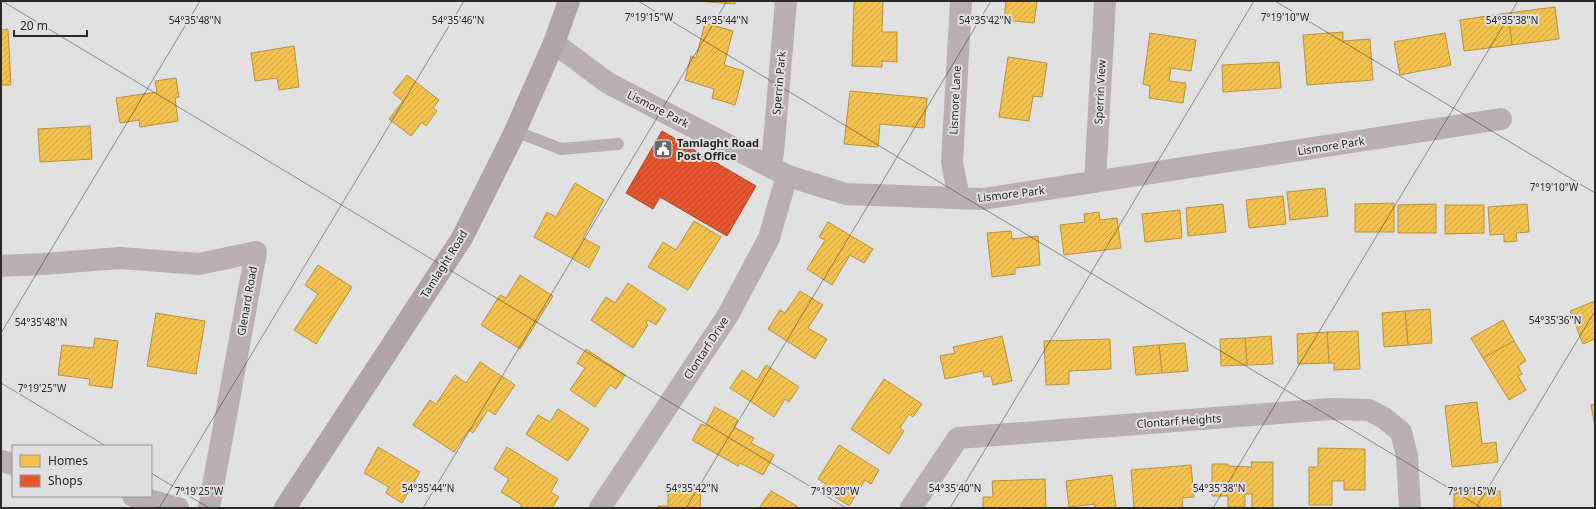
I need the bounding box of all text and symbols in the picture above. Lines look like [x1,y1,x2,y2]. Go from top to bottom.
text: 7°19'15"W [625,10,674,24]
text: 7°19'10"W [1261,10,1310,24]
scale bar [14,12,87,38]
text: 54°35'48"N [169,13,221,27]
text: 54°35'46"N [432,13,484,27]
text: 54°35'44"N [696,13,748,27]
text: 54°35'42"N [959,13,1011,27]
text: 54°35'38"N [1486,13,1538,27]
text: 20 m [20,17,48,34]
street label: Sperrin Park [768,50,789,115]
street label: Sperrin View [1090,59,1109,125]
street label: Lismore Lane [945,65,964,135]
street label: Lismore Park [625,87,692,131]
street label: Lismore Park [1296,133,1366,158]
place label: Tamlaght Road Post Office [677,135,759,163]
public building icon: Tamlaght Road Post Office [652,138,674,160]
text: 7°19'10"W [1530,180,1579,194]
street label: Lismore Park [977,182,1045,205]
street label: Tamlaght Road [417,227,470,301]
street label: Glenard Road [233,265,260,337]
text: 54°35'36"N [1529,313,1581,327]
street label: Clontarf Drive [680,314,731,382]
text: 54°35'48"N [15,315,67,329]
text: 7°19'25"W [18,381,67,395]
street label: Clontarf Heights [1136,410,1222,431]
legend [12,445,152,497]
text: Homes [48,452,88,469]
text: Shops [48,472,83,489]
text: 54°35'44"N [402,481,454,495]
text: 54°35'42"N [666,481,718,495]
text: 54°35'40"N [929,481,981,495]
text: 54°35'38"N [1193,481,1245,495]
text: 7°19'25"W [175,484,224,498]
text: 7°19'20"W [811,484,860,498]
text: 7°19'15"W [1448,484,1497,498]

